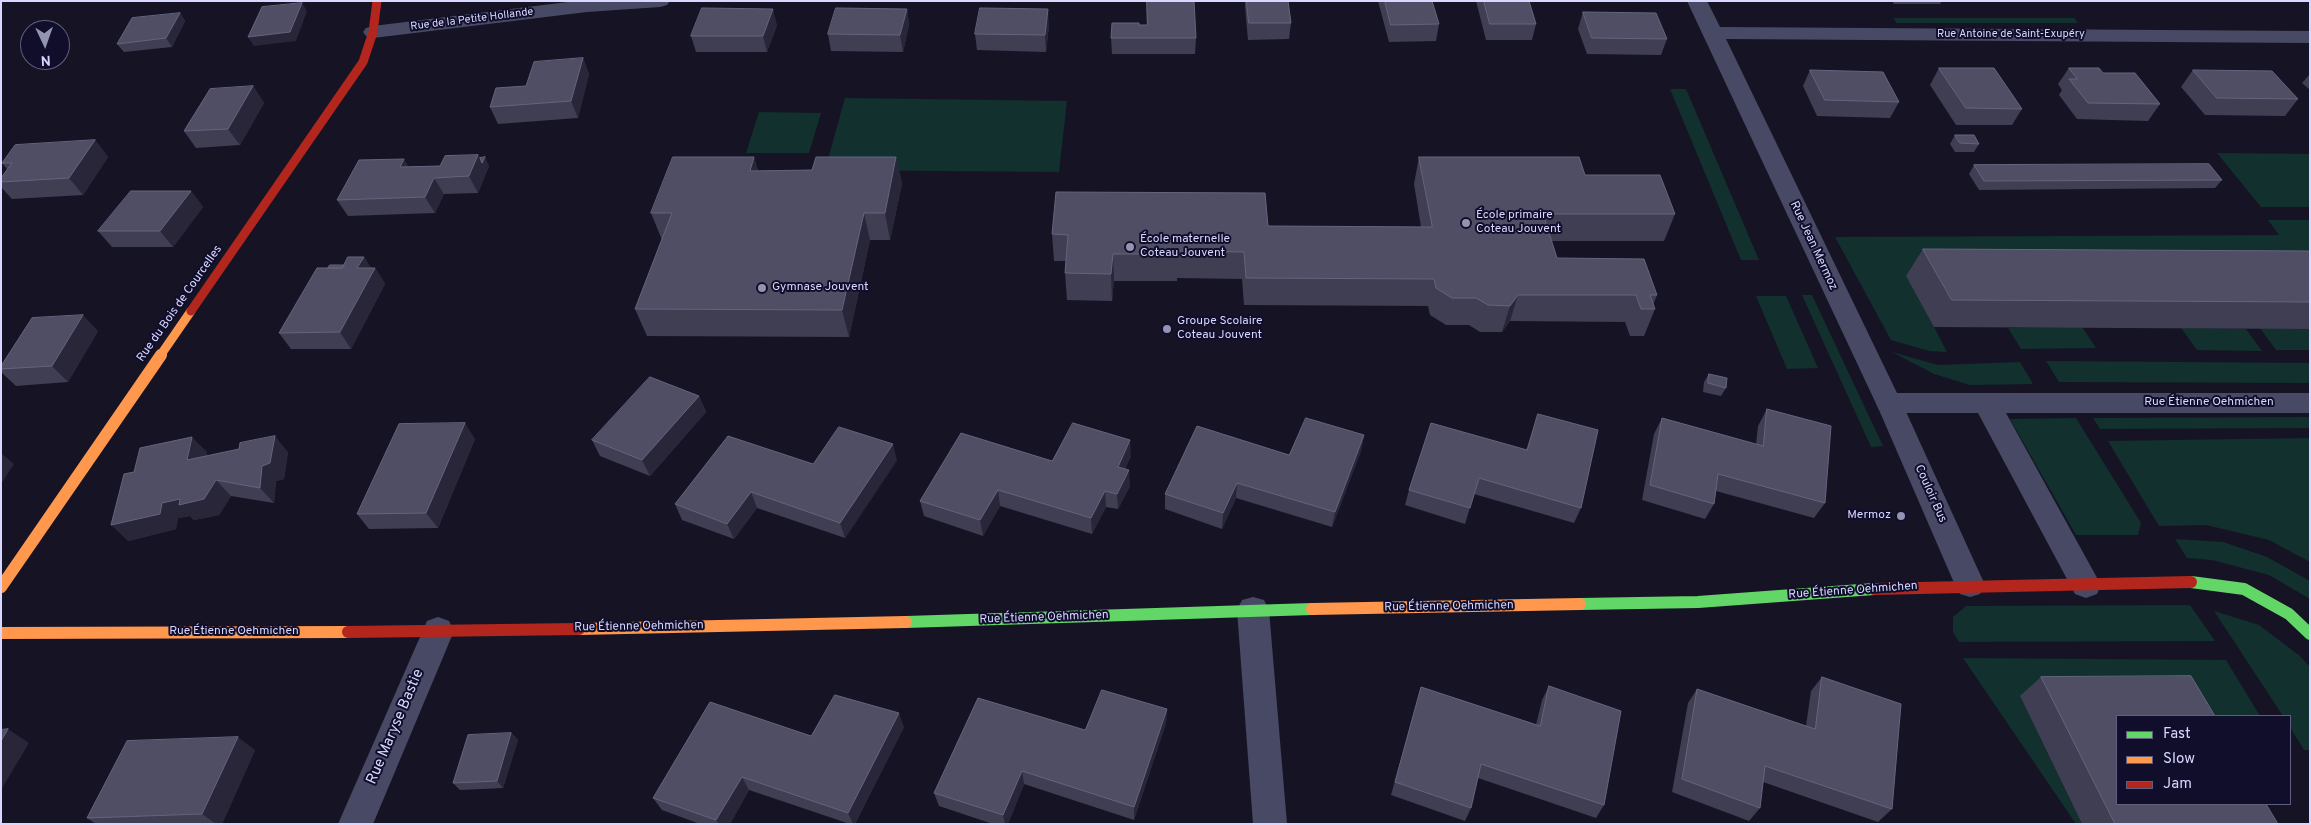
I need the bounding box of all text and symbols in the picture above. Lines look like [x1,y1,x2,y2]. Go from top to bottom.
street label: Rue de la Petite Hollande [410,6,534,34]
north arrow [20,20,70,70]
street label: Rue Antoine de Saint-Exupéry [1937,28,2085,42]
text: N [40,51,51,68]
street label: Rue Jean Mermoz [1786,199,1840,293]
place label: École primaire Coteau Jouvent [1476,209,1561,237]
marker: École primaire Coteau Jouvent [1460,217,1472,229]
place label: École maternelle Coteau Jouvent [1140,233,1230,261]
marker: École maternelle Coteau Jouvent [1124,241,1136,253]
street label: Rue du Bois de Courcelles [134,243,226,365]
place label: Gymnase Jouvent [772,281,869,295]
marker: Gymnase Jouvent [756,282,768,294]
place label: Groupe Scolaire Coteau Jouvent [1177,315,1262,343]
marker: Groupe Scolaire Coteau Jouvent [1161,323,1173,335]
street label: Rue Étienne Oehmichen [2144,396,2274,410]
street label: Couloir Bus [1911,463,1949,525]
place label: Mermoz [1847,509,1891,523]
marker: Mermoz [1895,510,1907,522]
street label: Rue Étienne Oehmichen [1788,579,1918,603]
street label: Rue Étienne Oehmichen [1384,599,1514,615]
street label: Rue Étienne Oehmichen [979,609,1109,627]
street label: Rue Étienne Oehmichen [574,619,704,635]
street label: Rue Étienne Oehmichen [169,625,299,639]
street label: Rue Maryse Bastie [364,667,428,787]
legend [2116,715,2291,805]
text: Fast [2163,725,2191,744]
text: Slow [2163,750,2195,769]
text: Jam [2163,775,2192,794]

